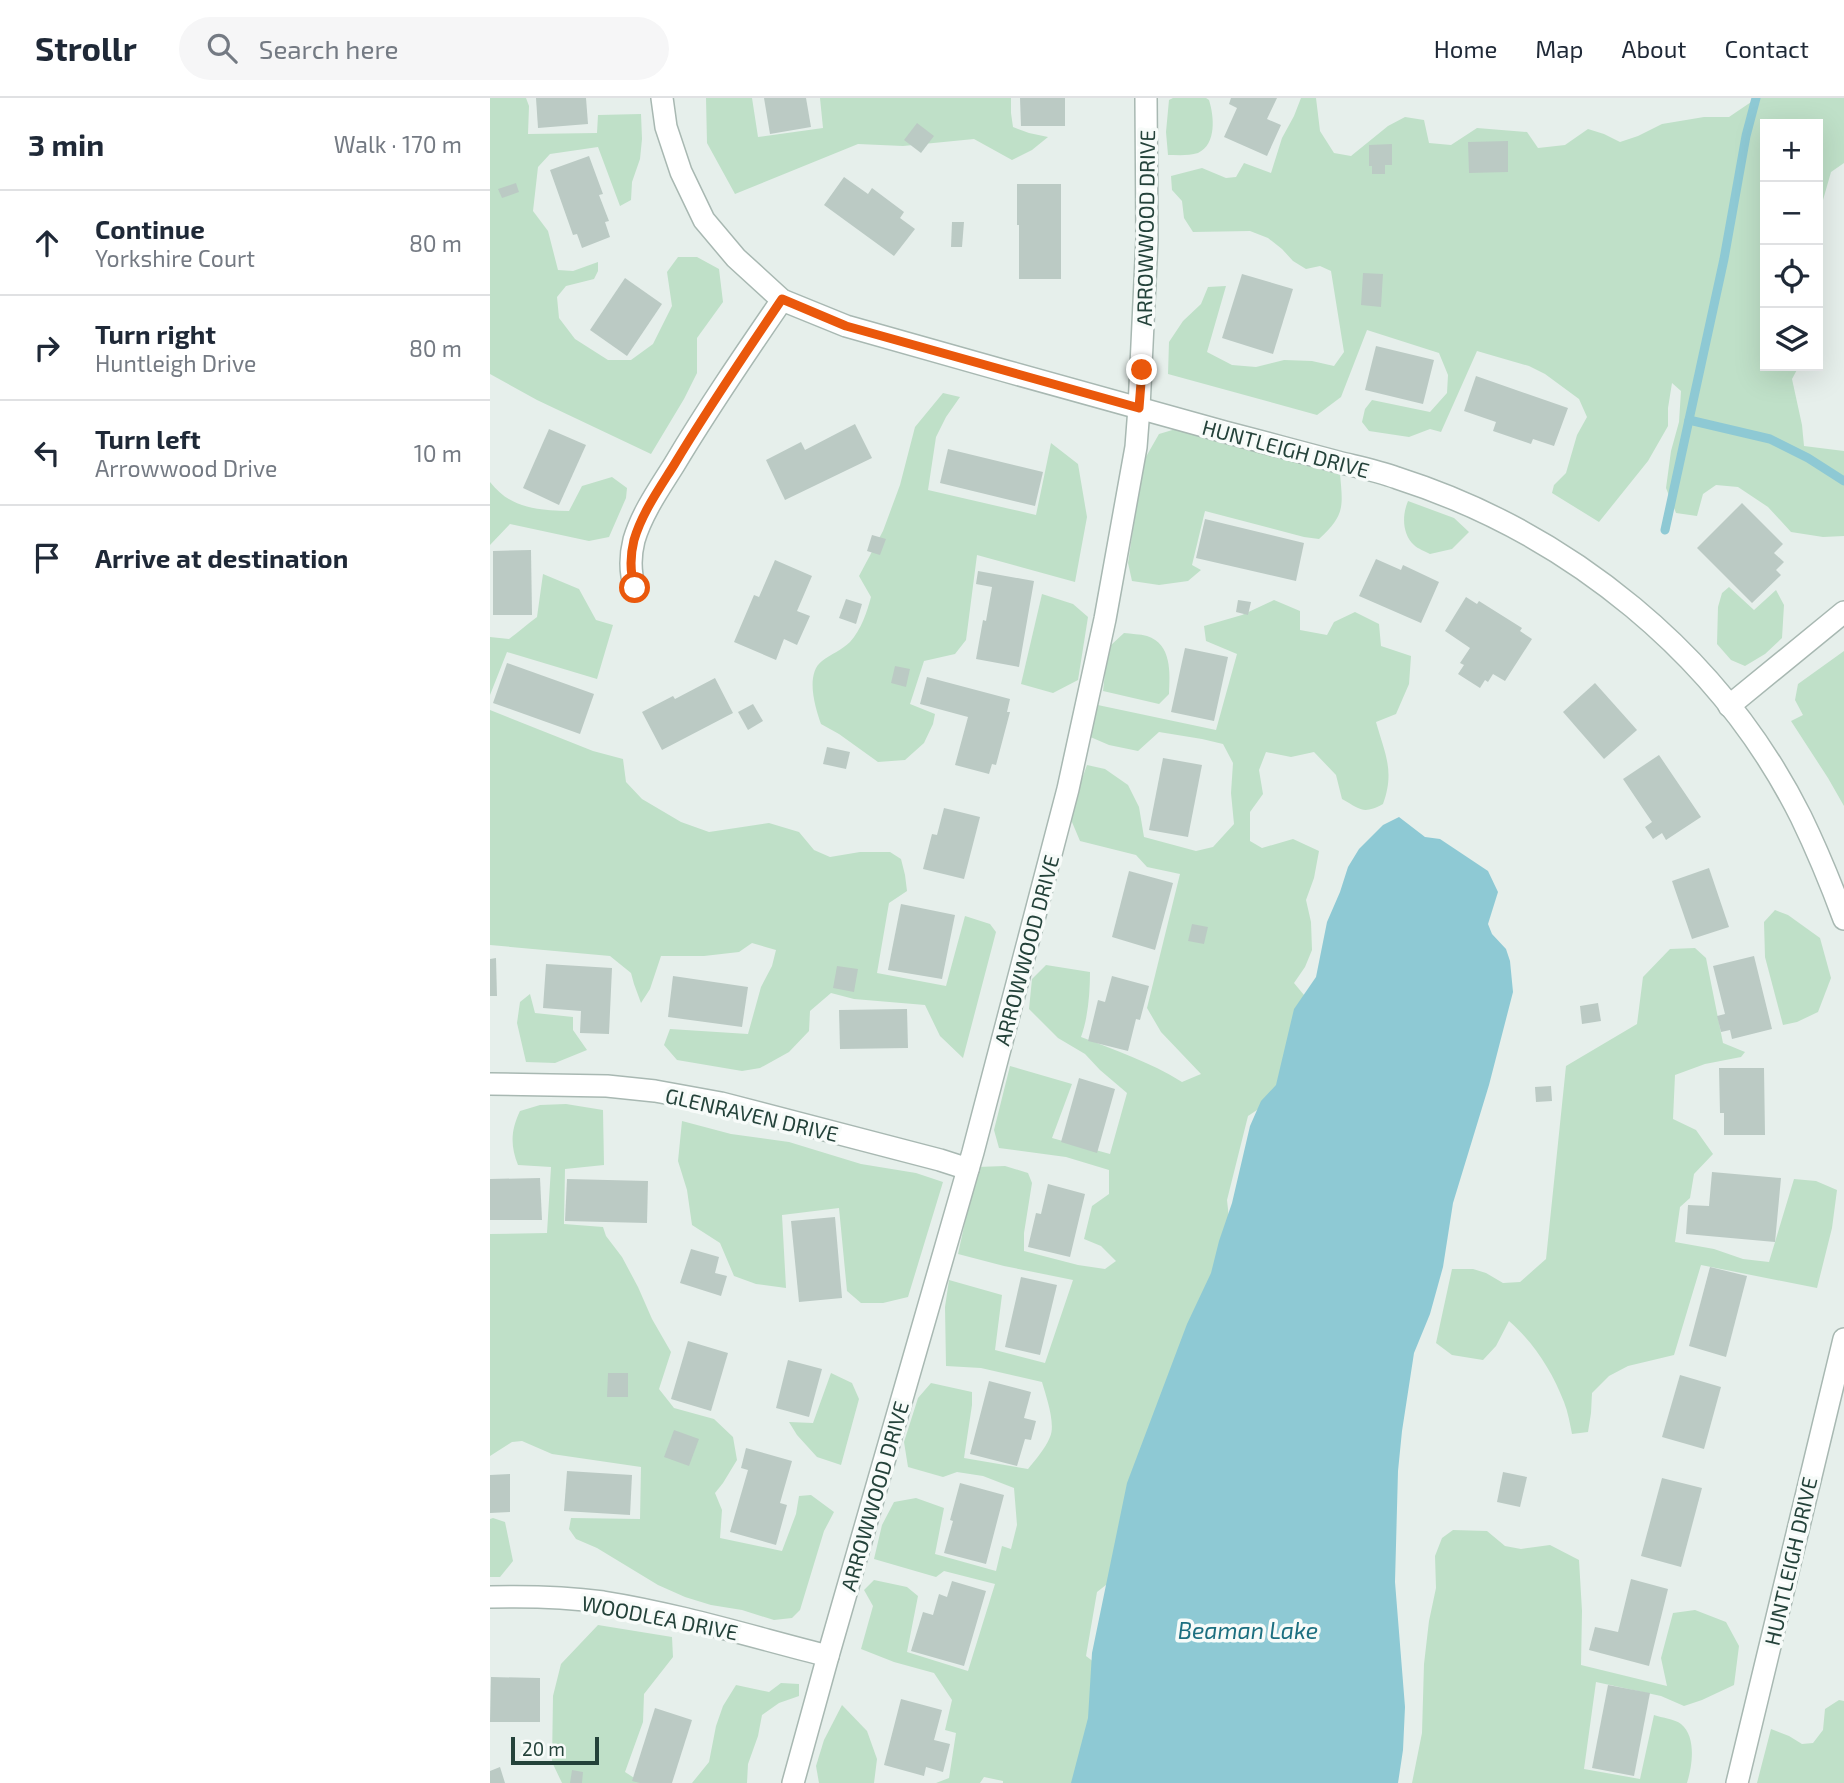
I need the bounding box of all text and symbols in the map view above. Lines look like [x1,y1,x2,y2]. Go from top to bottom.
search box [179,17,669,80]
text: Strollr [35,28,137,68]
icon: search [203,29,241,67]
text: Search here [259,33,398,64]
text: Home [1434,34,1497,63]
text: Map [1535,34,1583,63]
text: About [1621,34,1687,63]
text: Contact [1725,34,1809,63]
map controls [1760,119,1823,371]
button: + [1760,119,1823,182]
text: 3 min [28,126,104,162]
text: Walk · 170 m [334,130,462,158]
street label: ARROWWOOD DRIVE [1131,130,1159,326]
button: − [1760,182,1823,245]
text: Continue [95,213,205,244]
icon: ahead [28,224,66,262]
text: 80 m [409,229,462,257]
text: Yorkshire Court [95,244,255,272]
button: locate [1760,245,1823,308]
button: layers [1760,308,1823,371]
text: Turn right [95,318,216,349]
icon: right [28,329,66,367]
text: 80 m [409,334,462,362]
text: Huntleigh Drive [95,349,256,377]
route end [1126,354,1157,385]
street label: HUNTLEIGH DRIVE [1200,414,1372,482]
text: Turn left [95,423,201,454]
icon: left [28,434,66,472]
text: 10 m [414,439,462,467]
text: Arrowwood Drive [95,454,277,482]
icon: arrive [28,539,66,577]
text: Arrive at destination [95,542,348,573]
route start [619,572,650,603]
street label: ARROWWOOD DRIVE [988,852,1064,1048]
street label: GLENRAVEN DRIVE [663,1082,841,1146]
street label: ARROWWOOD DRIVE [835,1398,913,1594]
street label: HUNTLEIGH DRIVE [1758,1474,1822,1648]
street label: WOODLEA DRIVE [580,1590,740,1644]
water label: Beaman Lake [1178,1616,1318,1644]
scale bar [511,1734,598,1766]
text: 20 m [522,1737,565,1760]

